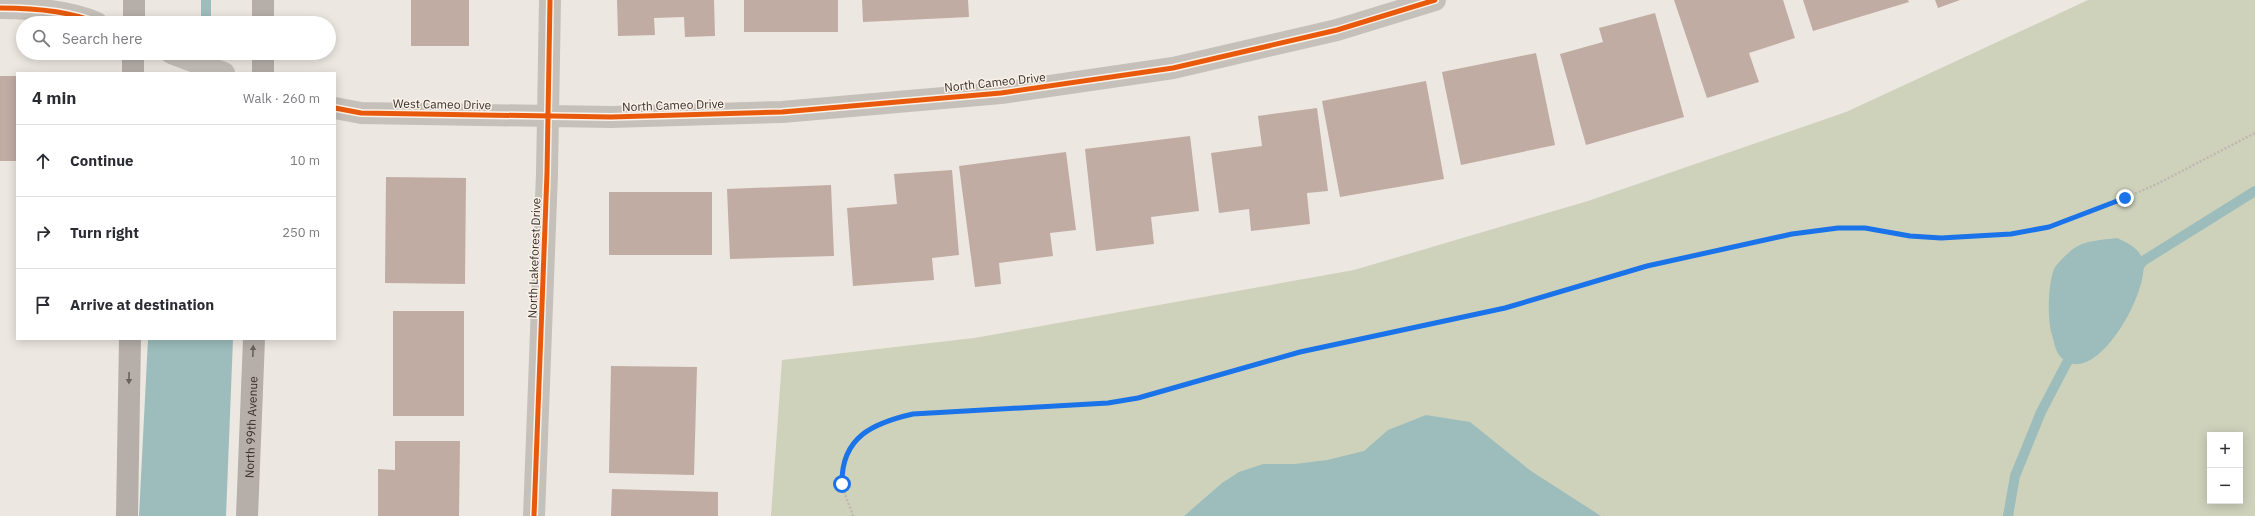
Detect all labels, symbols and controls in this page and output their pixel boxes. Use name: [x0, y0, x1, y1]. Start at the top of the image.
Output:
search box: [16, 16, 336, 60]
icon: search: [30, 27, 52, 49]
text: Search here: [62, 29, 142, 48]
street label: North Cameo Drive: [944, 69, 1047, 95]
text: 4 min: [32, 87, 76, 109]
text: Walk · 260 m: [243, 90, 320, 107]
street label: West Cameo Drive: [393, 96, 492, 112]
street label: North Cameo Drive: [622, 96, 725, 114]
icon: ahead: [32, 150, 54, 172]
text: Continue: [70, 151, 134, 170]
text: 10 m: [290, 152, 320, 169]
route end: [2116, 189, 2134, 207]
street label: North Lakeforest Drive: [524, 197, 544, 319]
icon: right: [32, 222, 54, 244]
text: Turn right: [70, 223, 139, 242]
text: 250 m: [282, 224, 320, 241]
icon: arrive: [32, 294, 54, 316]
text: Arrive at destination: [70, 295, 214, 314]
one-way arrow: [250, 345, 257, 357]
one-way arrow: [126, 372, 132, 385]
street label: North 99th Avenue: [241, 375, 260, 478]
map controls: [2207, 432, 2243, 504]
button: +: [2207, 432, 2243, 468]
button: −: [2207, 468, 2243, 504]
route start: [833, 475, 851, 493]

